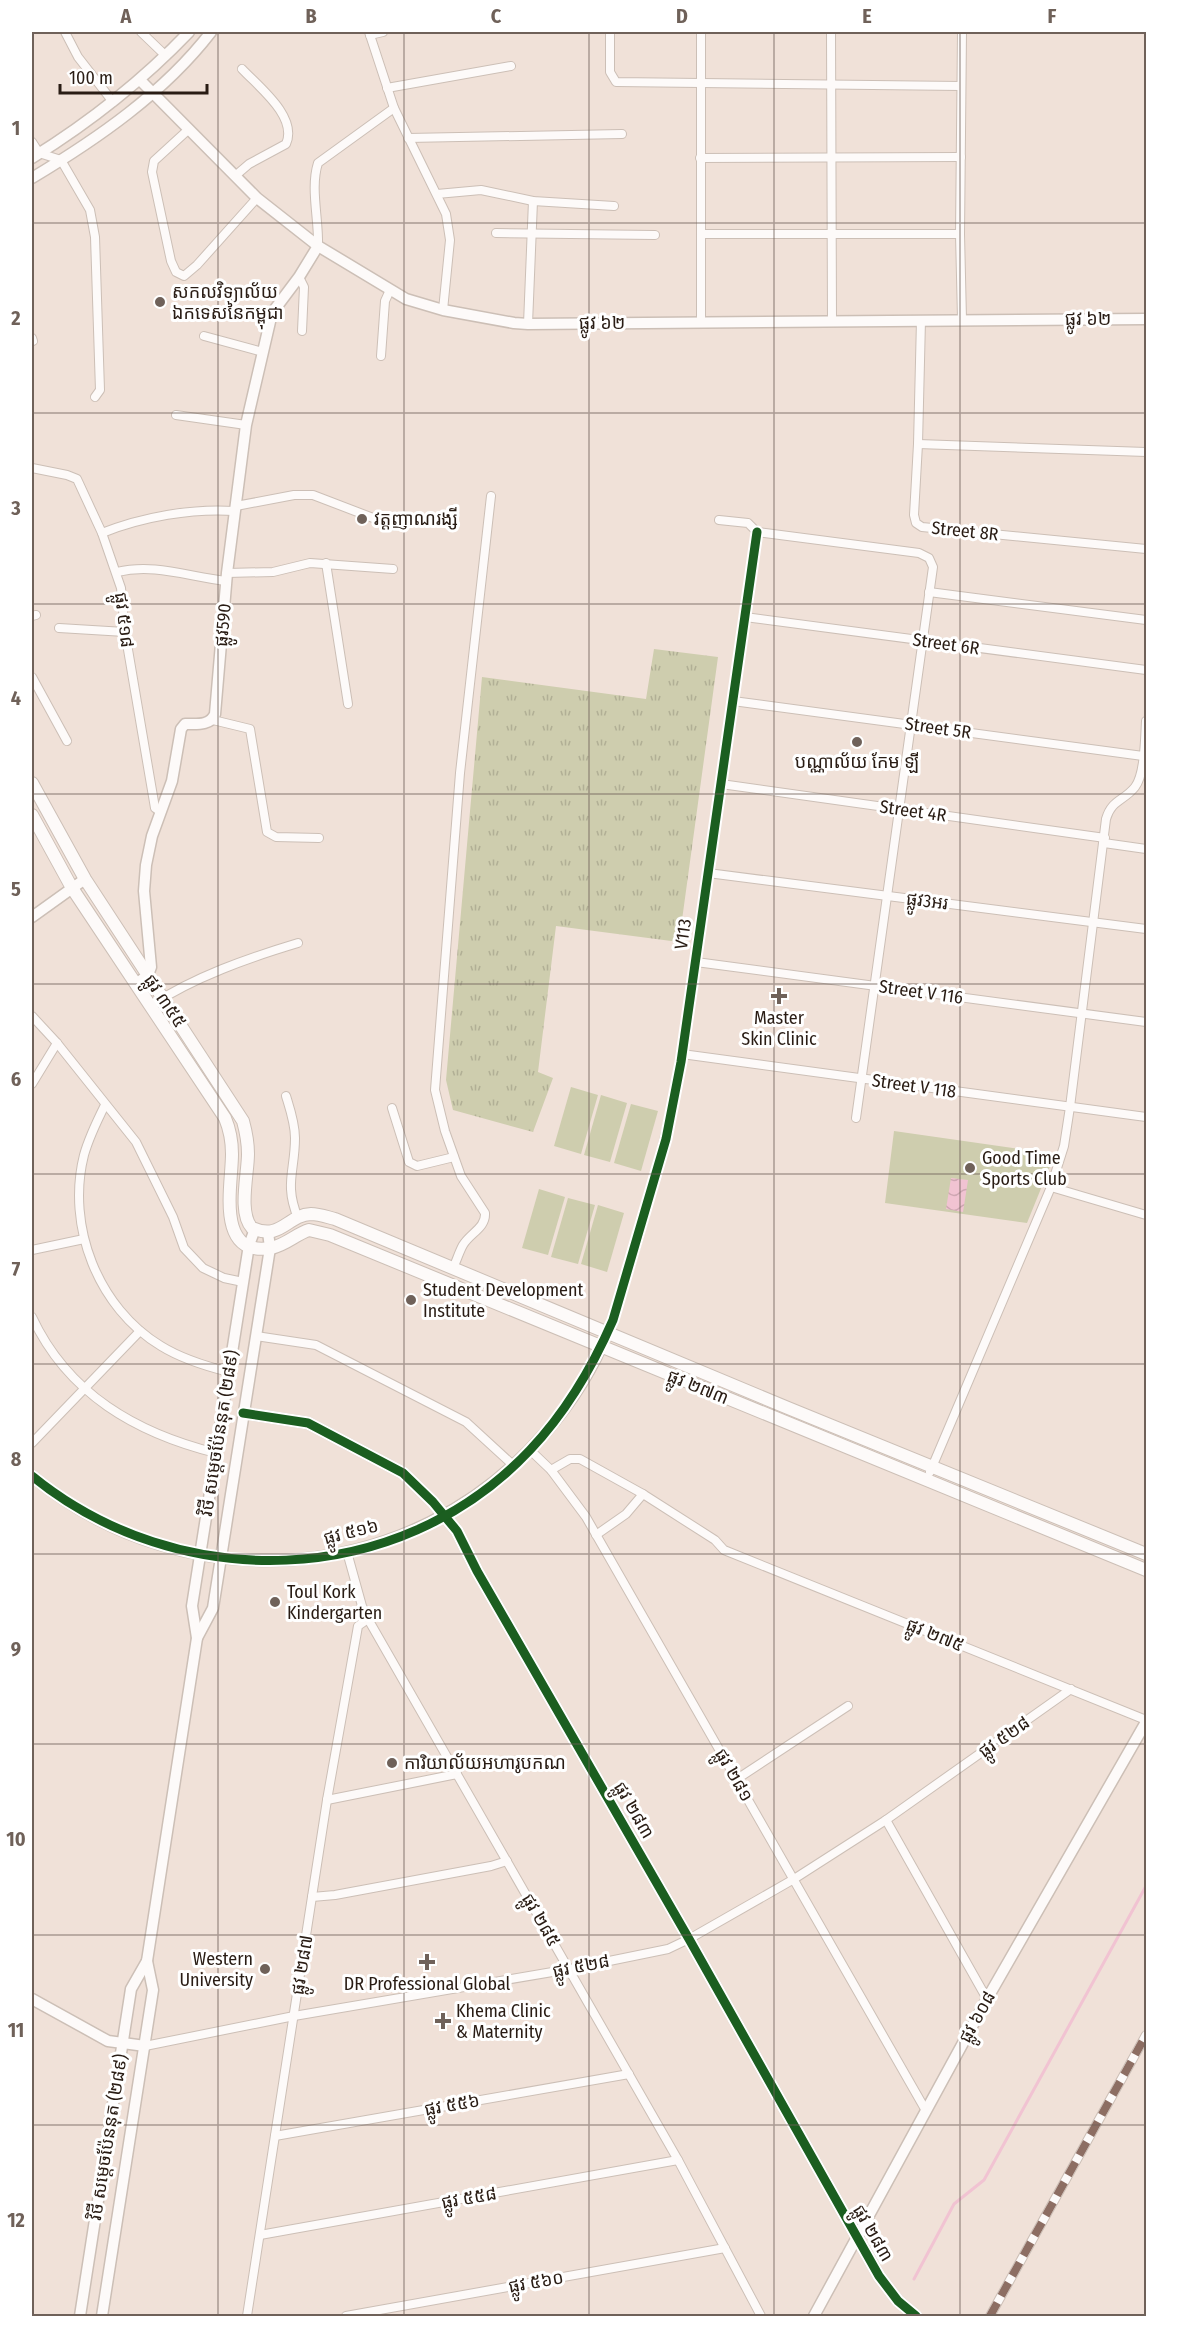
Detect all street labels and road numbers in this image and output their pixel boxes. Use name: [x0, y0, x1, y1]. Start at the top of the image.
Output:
street label: ផ្លូវ ៦២: [1065, 308, 1111, 335]
street label: ផ្លូវ ៦២: [579, 312, 625, 339]
street label: Street 8R: [930, 517, 1000, 545]
street label: ផ្លូវ ៥១៨: [104, 591, 138, 650]
street label: ផ្លូវ590: [210, 602, 241, 648]
street label: Street 6R: [911, 628, 981, 660]
street label: Street 5R: [904, 712, 973, 744]
street label: Street 4R: [878, 795, 948, 827]
street label: ផ្លូវ3អរ: [904, 888, 949, 920]
street label: V113: [670, 917, 696, 951]
street label: ផ្លូវ ៣៥៥: [135, 970, 191, 1035]
street label: Street V 116: [878, 975, 964, 1009]
street label: Street V 118: [871, 1069, 957, 1103]
street label: វិថី សម្តេចប៉ែននុត (២៨៩): [194, 1348, 244, 1519]
street label: ផ្លូវ ២៧៣: [662, 1365, 732, 1414]
street label: ផ្លូវ ៥១៦: [321, 1515, 382, 1555]
street label: ផ្លូវ ២៧៥: [901, 1613, 967, 1661]
street label: ផ្លូវ ៥២៨: [974, 1711, 1037, 1767]
street label: ផ្លូវ ២៨១: [705, 1744, 758, 1808]
street label: ផ្លូវ ២៨៣: [604, 1778, 659, 1845]
street label: ផ្លូវ ២៨៥: [512, 1889, 565, 1953]
street label: ផ្លូវ ២៨៧: [286, 1933, 323, 1997]
street label: ផ្លូវ ៥២៨: [550, 1950, 613, 1988]
street label: ផ្លូវ ៦០៨: [954, 1987, 1005, 2049]
street label: វិថី សម្តេចប៉ែននុត (២៨៩): [83, 2052, 133, 2223]
street label: ផ្លូវ ៥៥៦: [423, 2089, 482, 2126]
street label: ផ្លូវ ៥៥៨: [440, 2182, 499, 2219]
street label: ផ្លូវ ២៨៣: [843, 2201, 898, 2268]
street label: ផ្លូវ ៥៦០: [507, 2266, 566, 2303]

